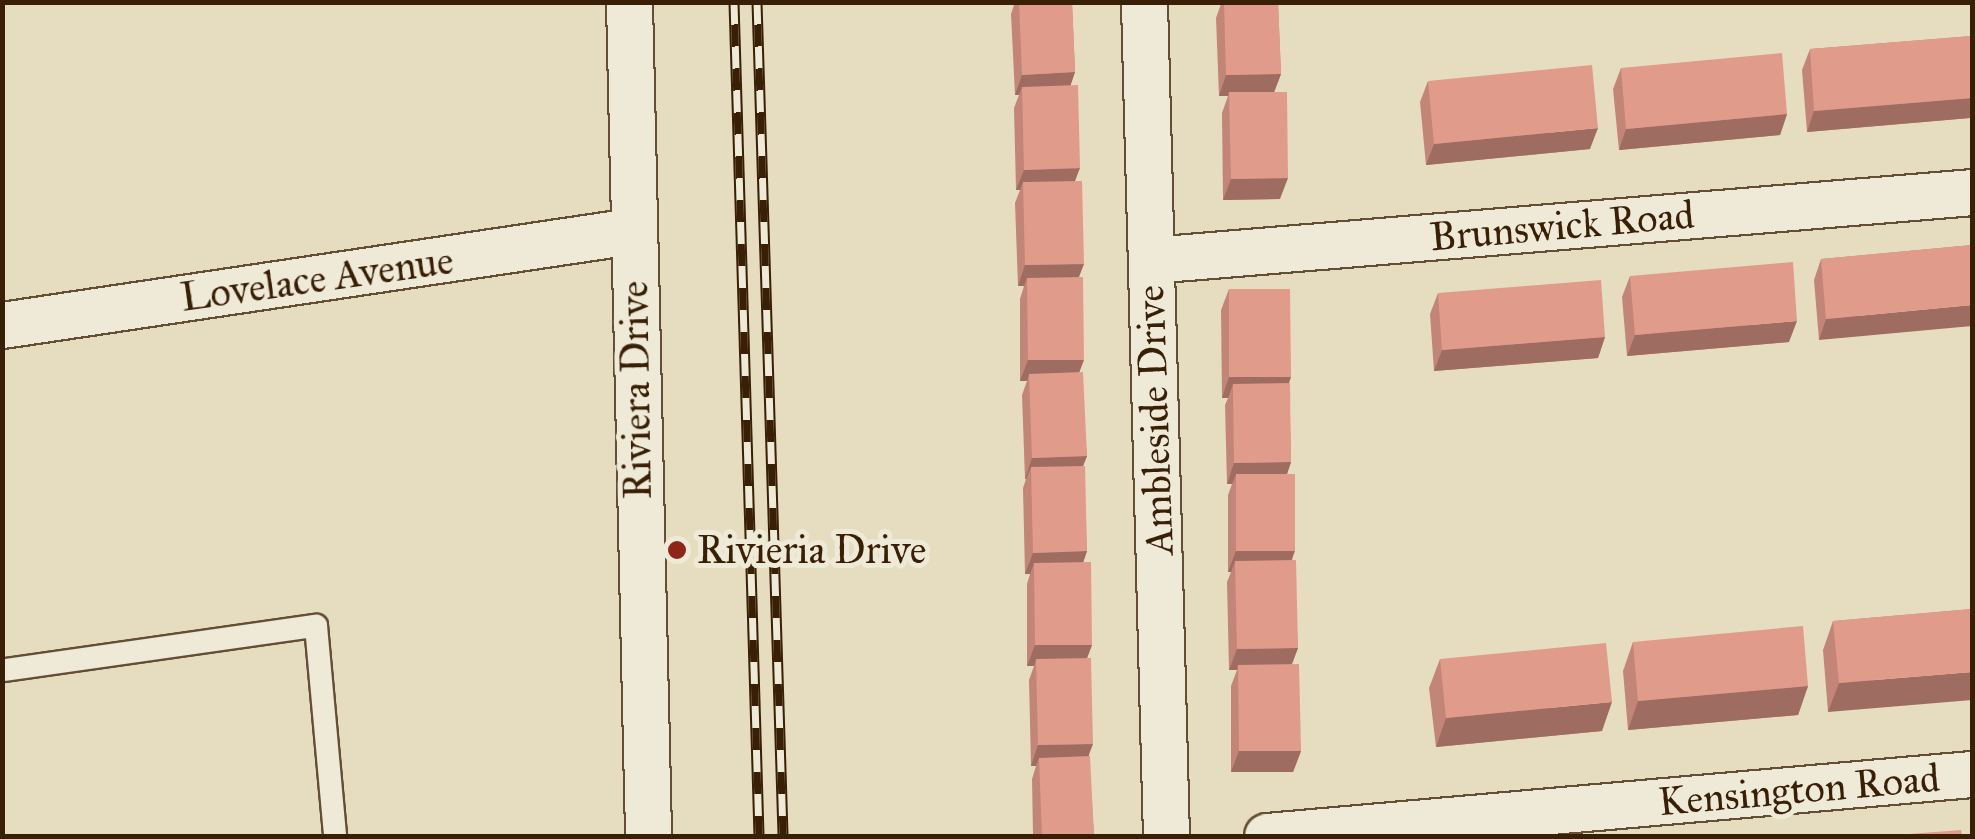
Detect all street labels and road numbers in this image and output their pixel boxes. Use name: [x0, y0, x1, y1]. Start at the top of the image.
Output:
street label: Brunswick Road: [1428, 191, 1696, 261]
street label: Lovelace Avenue: [177, 236, 457, 322]
street label: Riviera Drive: [610, 280, 662, 500]
street label: Ambleside Drive: [1126, 284, 1184, 556]
street label: Kensington Road: [1656, 754, 1942, 826]

